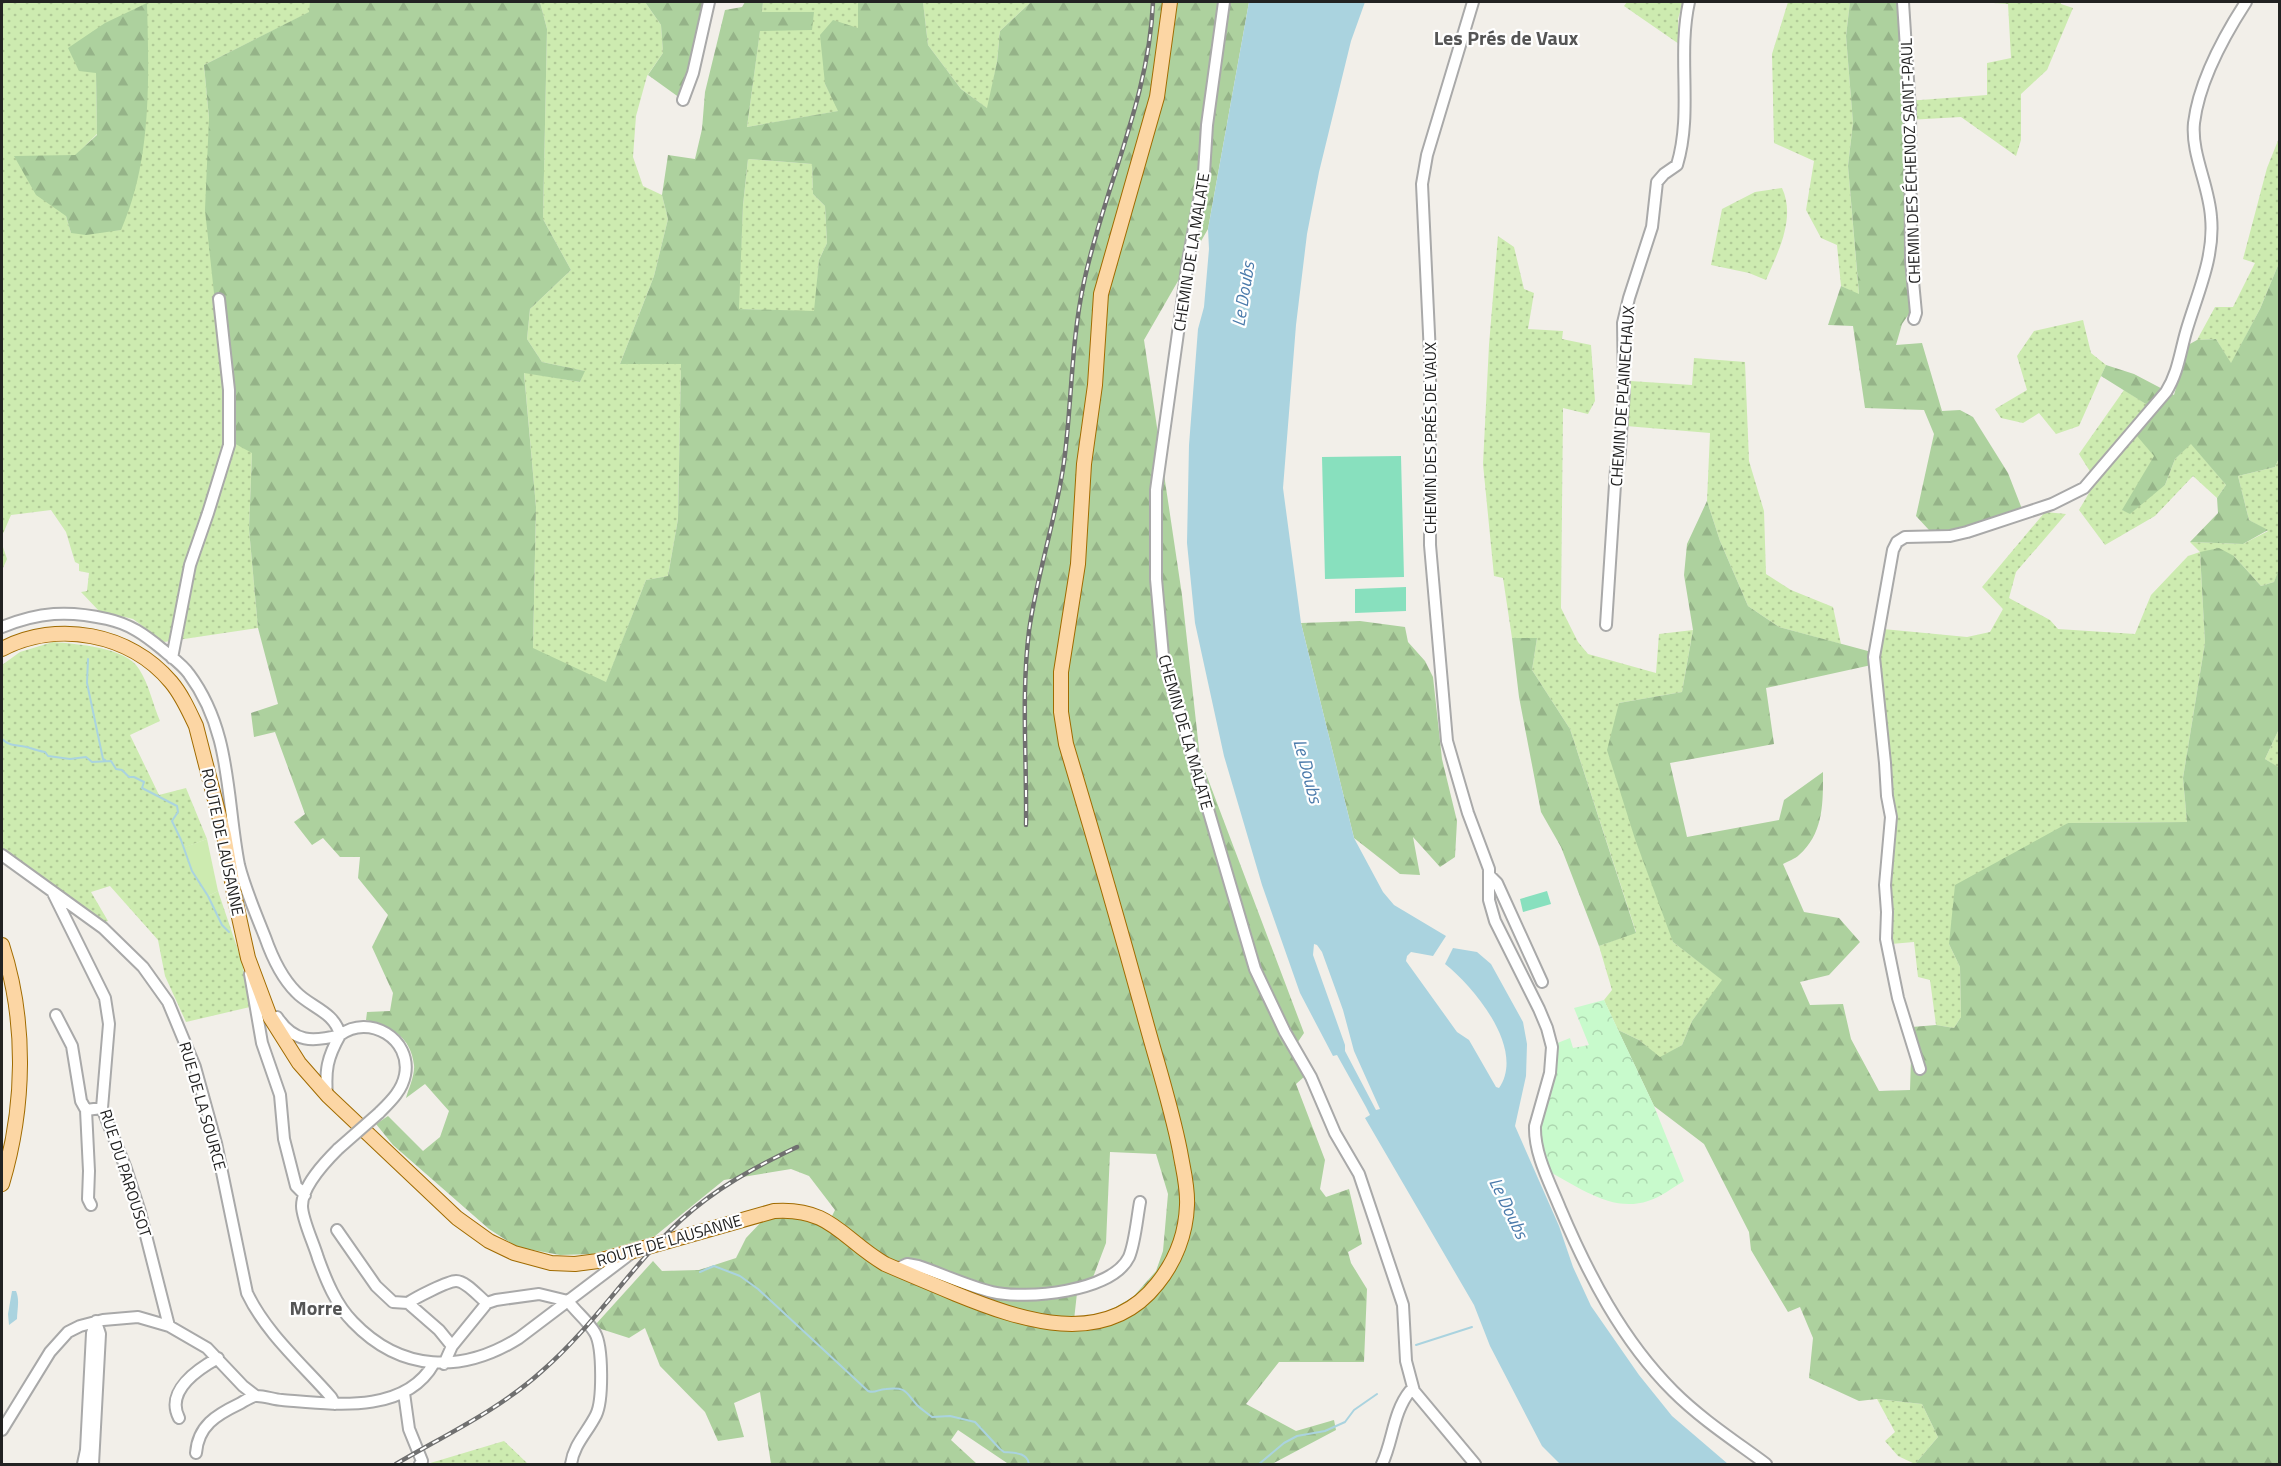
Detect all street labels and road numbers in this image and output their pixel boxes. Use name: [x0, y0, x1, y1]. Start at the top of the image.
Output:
street label: CHEMIN DES ÉCHENOZ SAINT-PAUL: [1894, 38, 1926, 284]
street label: CHEMIN DE LA MALATE: [1167, 171, 1215, 333]
street label: CHEMIN DE PLAINECHAUX: [1604, 305, 1640, 487]
street label: CHEMIN DES PRÉS DE VAUX: [1418, 342, 1442, 534]
street label: CHEMIN DE LA MALATE: [1152, 652, 1220, 812]
street label: ROUTE DE LAUSANNE: [196, 766, 250, 918]
street label: RUE DE LA SOURCE: [173, 1039, 233, 1173]
street label: RUE DU PAROUSOT: [94, 1106, 158, 1241]
street label: ROUTE DE LAUSANNE: [594, 1208, 745, 1272]

